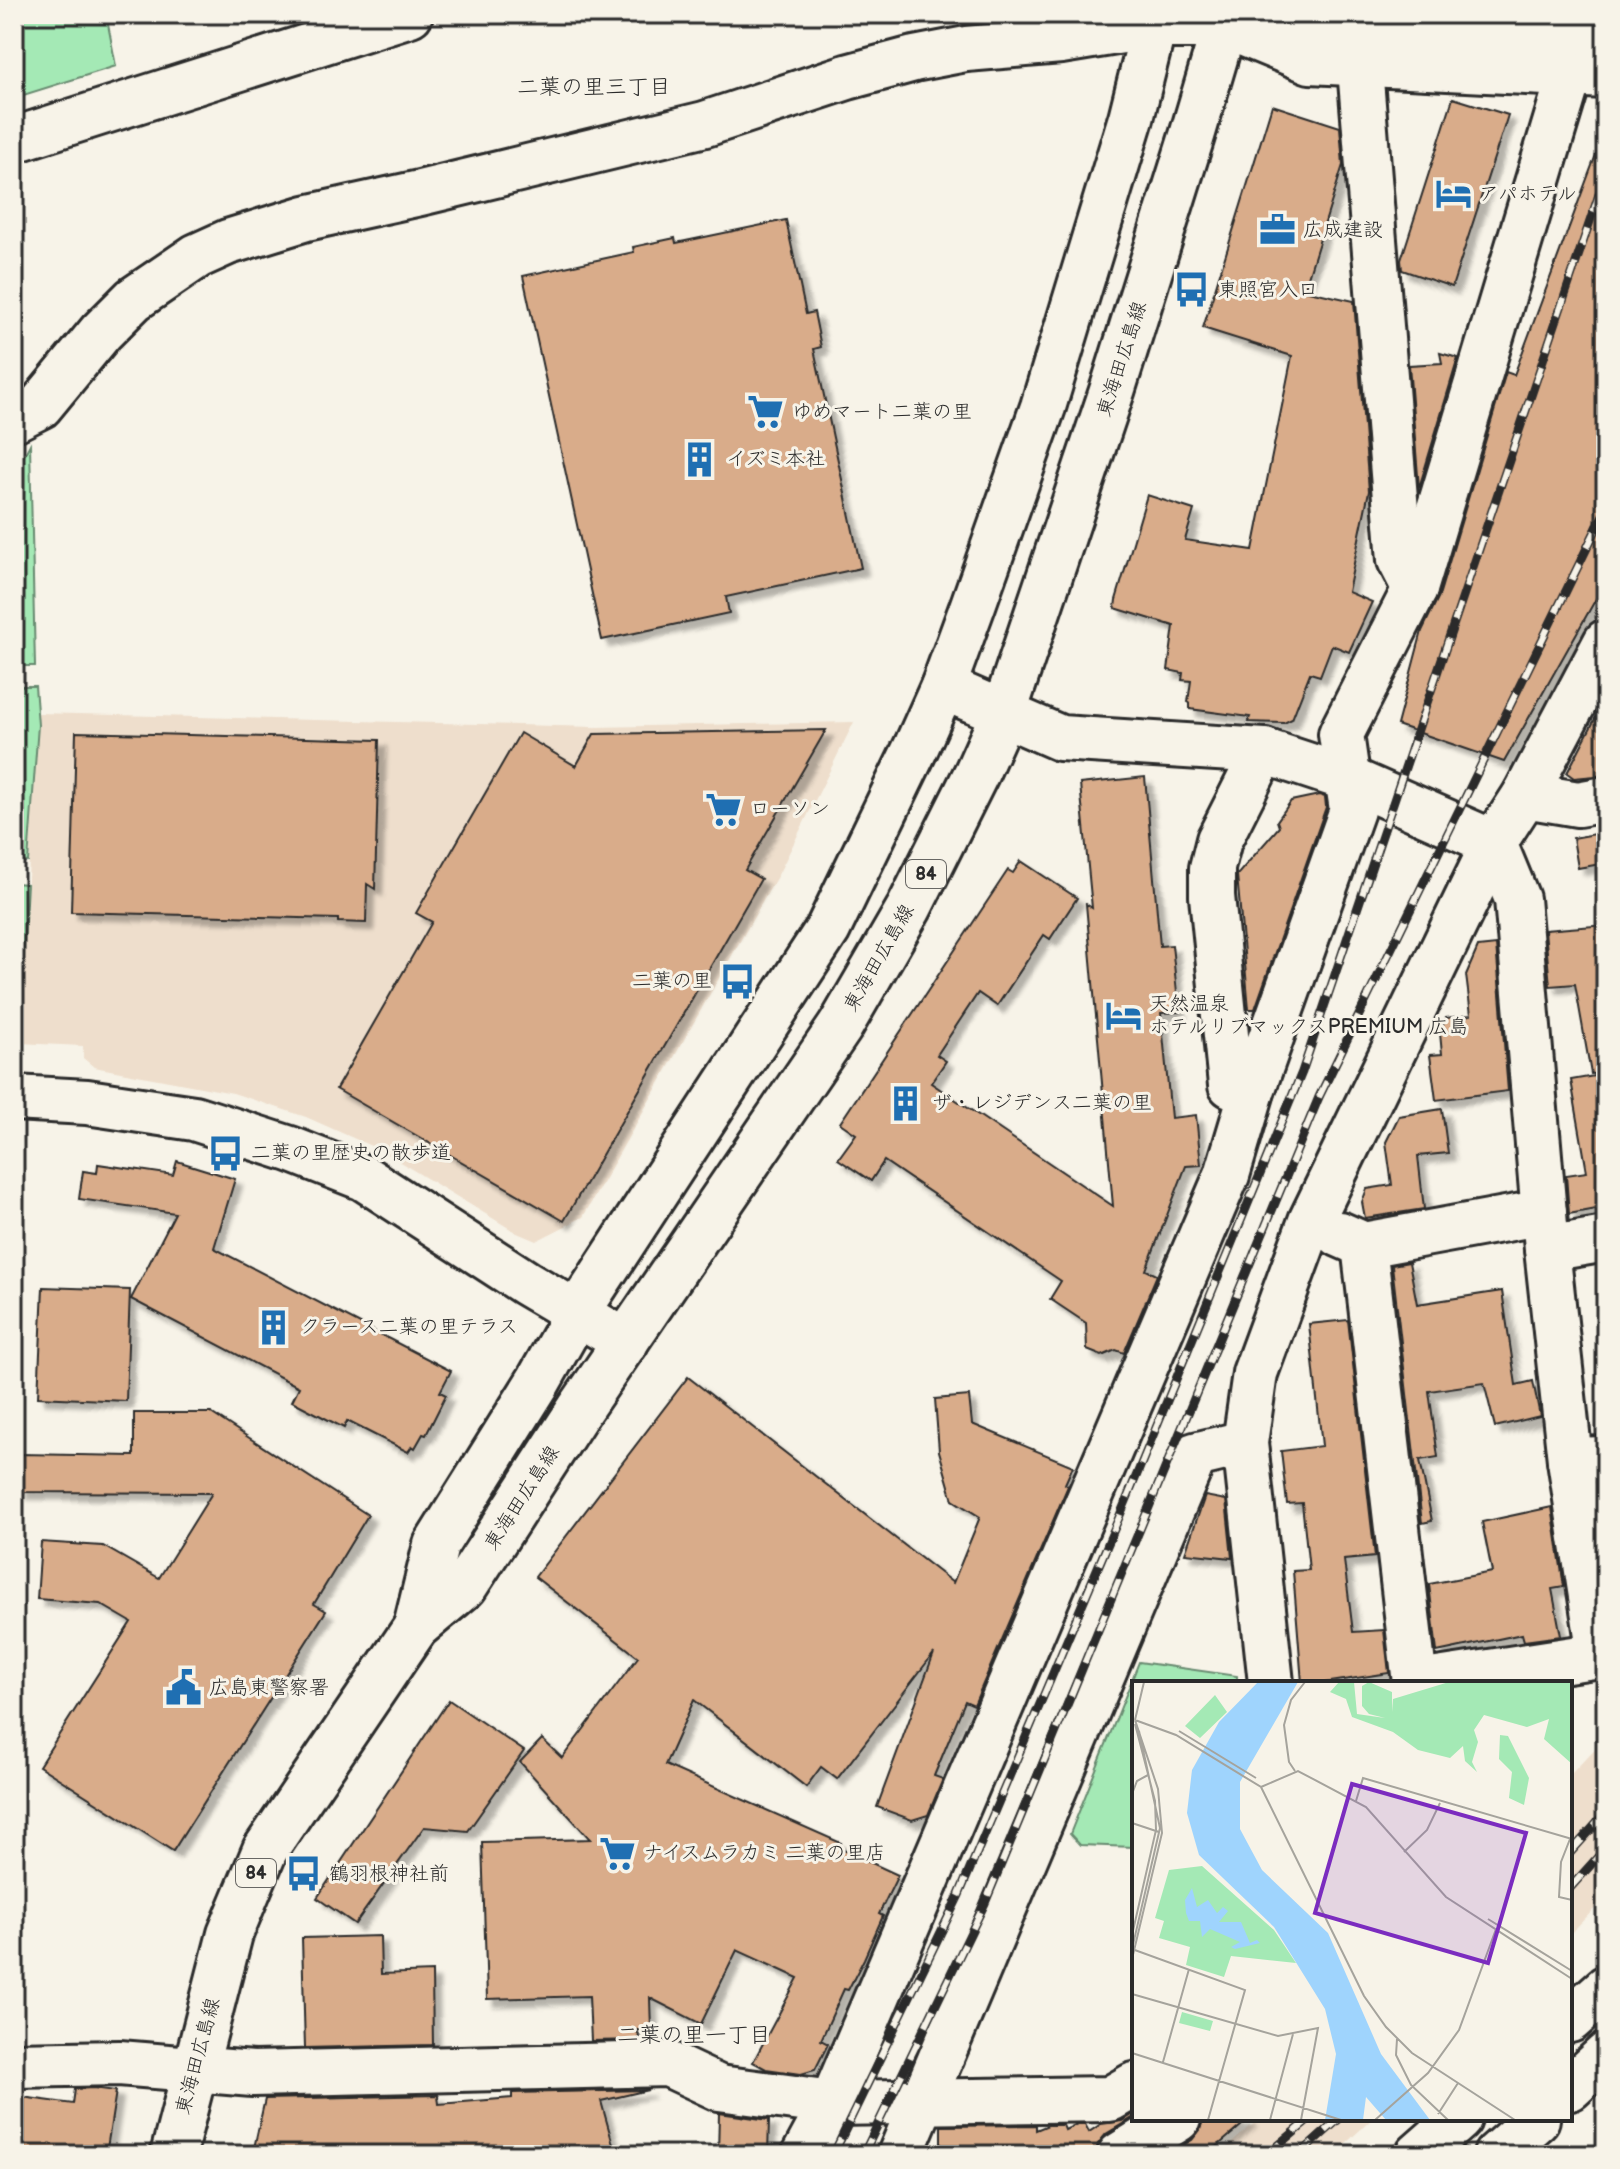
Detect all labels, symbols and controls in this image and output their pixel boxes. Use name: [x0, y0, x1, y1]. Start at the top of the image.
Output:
district label: 二葉の里三丁目: [517, 74, 671, 101]
hotel icon: アパホテル: [1434, 175, 1472, 213]
place label: アパホテル: [1479, 182, 1577, 206]
office icon: 広成建設: [1258, 211, 1296, 249]
place label: 広成建設: [1303, 218, 1383, 242]
bus stop icon: 東照宮入口: [1173, 271, 1211, 309]
place label: 東照宮入口: [1218, 278, 1318, 302]
street label: 東海田広島線: [1092, 298, 1152, 420]
supermarket icon: ゆめマート二葉の里: [747, 393, 785, 431]
place label: ゆめマート二葉の里: [792, 400, 972, 424]
building icon: イズミ本社: [681, 440, 719, 478]
place label: イズミ本社: [726, 447, 825, 471]
supermarket icon: ローソン: [705, 790, 743, 828]
place label: ローソン: [750, 797, 830, 821]
road number: 84: [906, 860, 946, 888]
street label: 東海田広島線: [839, 900, 919, 1016]
bus stop icon: 二葉の里: [719, 962, 757, 1000]
place label: 二葉の里: [632, 969, 712, 993]
place label: 天然温泉 ホテルリブマックスPREMIUM 広島: [1149, 992, 1469, 1039]
hotel icon: 天然温泉 ホテルリブマックスPREMIUM 広島: [1104, 997, 1142, 1035]
building icon: ザ・レジデンス二葉の里: [887, 1084, 925, 1122]
place label: ザ・レジデンス二葉の里: [932, 1091, 1152, 1115]
bus stop icon: 二葉の里歴史の散歩道: [206, 1134, 244, 1172]
place label: 二葉の里歴史の散歩道: [251, 1141, 451, 1165]
building icon: クラース二葉の里テラス: [255, 1308, 293, 1346]
place label: クラース二葉の里テラス: [300, 1315, 518, 1339]
street label: 東海田広島線: [479, 1441, 565, 1555]
public building icon: 広島東警察署: [164, 1669, 202, 1707]
place label: 広島東警察署: [209, 1676, 329, 1700]
inset map: [1132, 1681, 1572, 2121]
supermarket icon: ナイスムラカミ 二葉の里店: [598, 1834, 636, 1872]
place label: ナイスムラカミ 二葉の里店: [643, 1841, 886, 1865]
bus stop icon: 鶴羽根神社前: [284, 1855, 322, 1893]
road number: 84: [236, 1859, 276, 1887]
place label: 鶴羽根神社前: [329, 1862, 449, 1886]
street label: 東海田広島線: [171, 1995, 225, 2117]
district label: 二葉の里一丁目: [617, 2022, 771, 2049]

